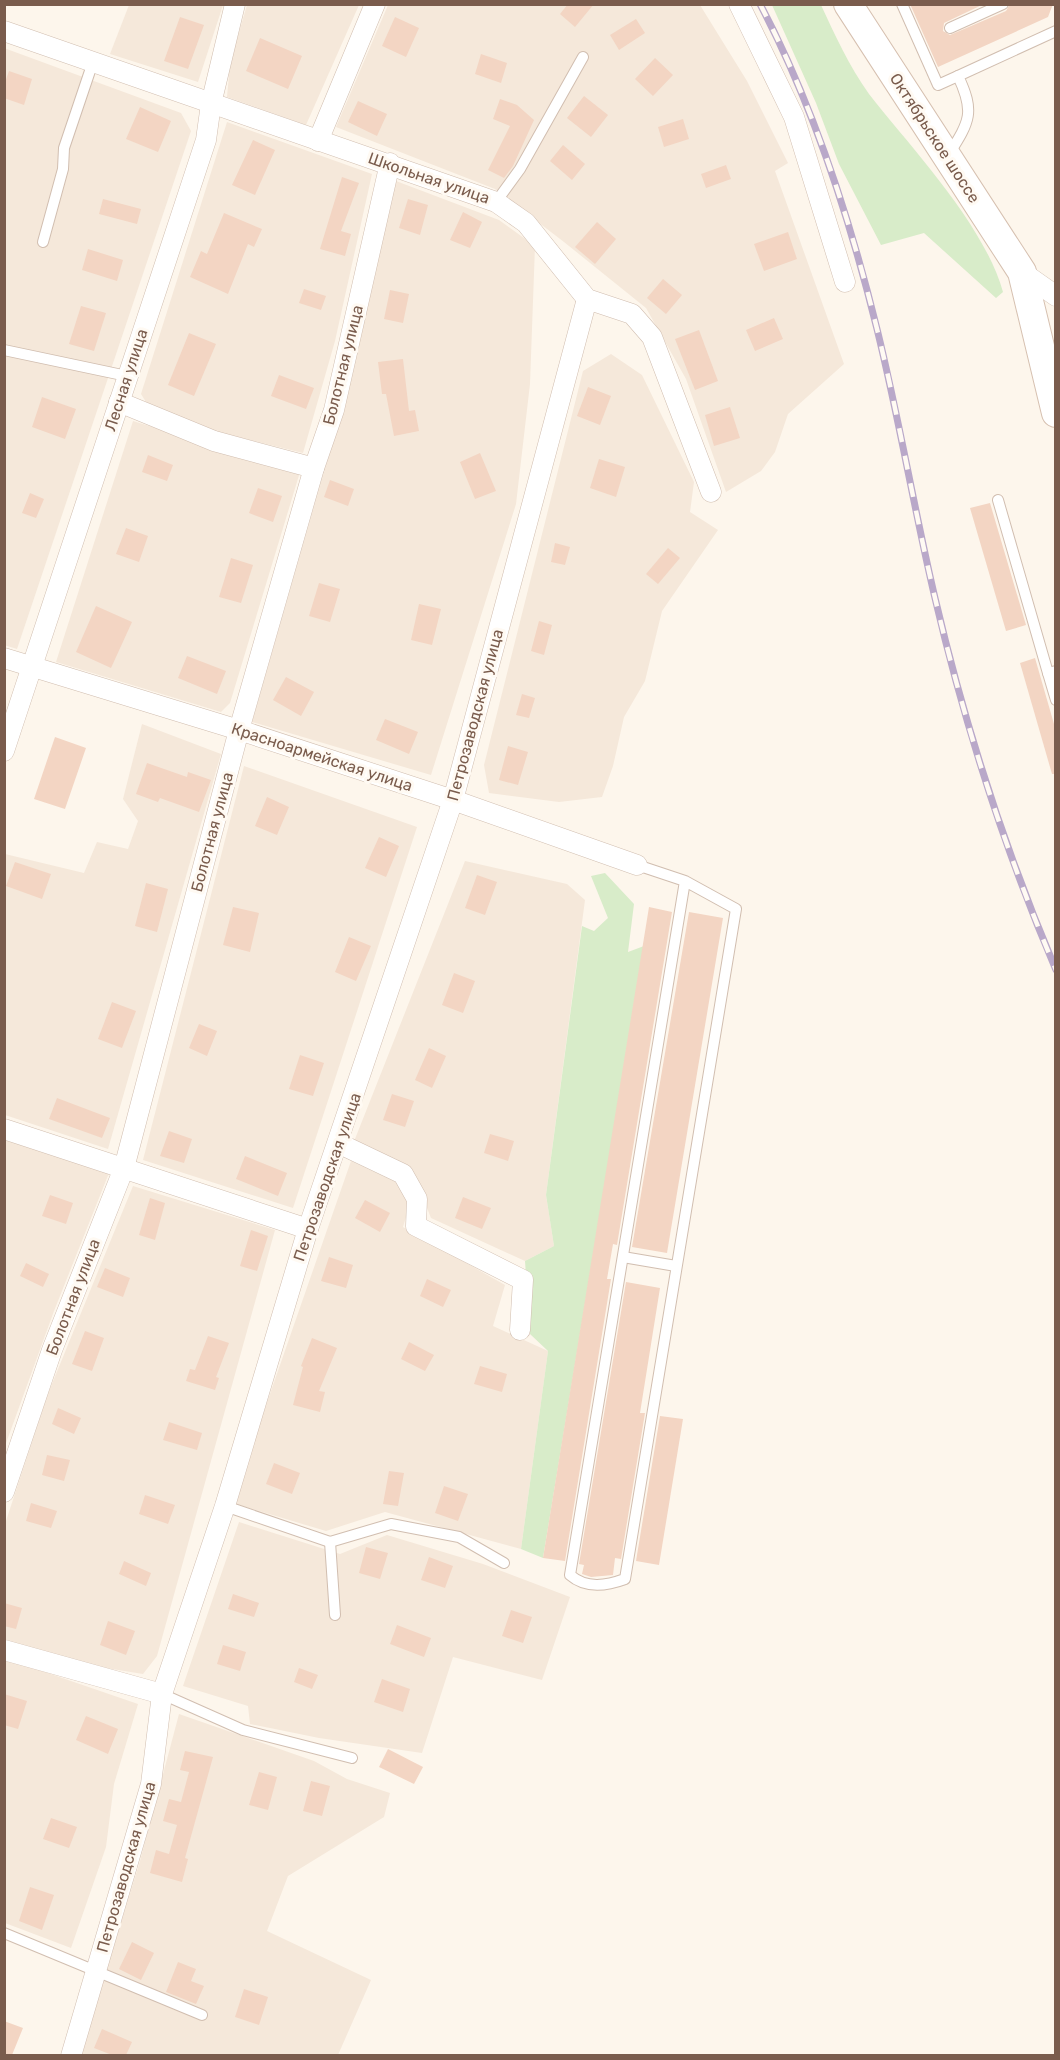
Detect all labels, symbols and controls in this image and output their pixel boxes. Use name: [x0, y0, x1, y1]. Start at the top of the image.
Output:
street label: Октябрьское шоссе: [886, 70, 984, 206]
street label: Школьная улица: [366, 148, 492, 208]
street label: Болотная улица: [319, 303, 367, 427]
street label: Лесная улица: [101, 327, 151, 433]
street label: Петрозаводская улица: [443, 627, 507, 803]
street label: Красноармейская улица: [229, 719, 415, 795]
street label: Болотная улица: [187, 770, 237, 894]
street label: Петрозаводская улица: [289, 1090, 365, 1264]
street label: Болотная улица: [42, 1236, 104, 1358]
street label: Петрозаводская улица: [92, 1779, 160, 1955]

